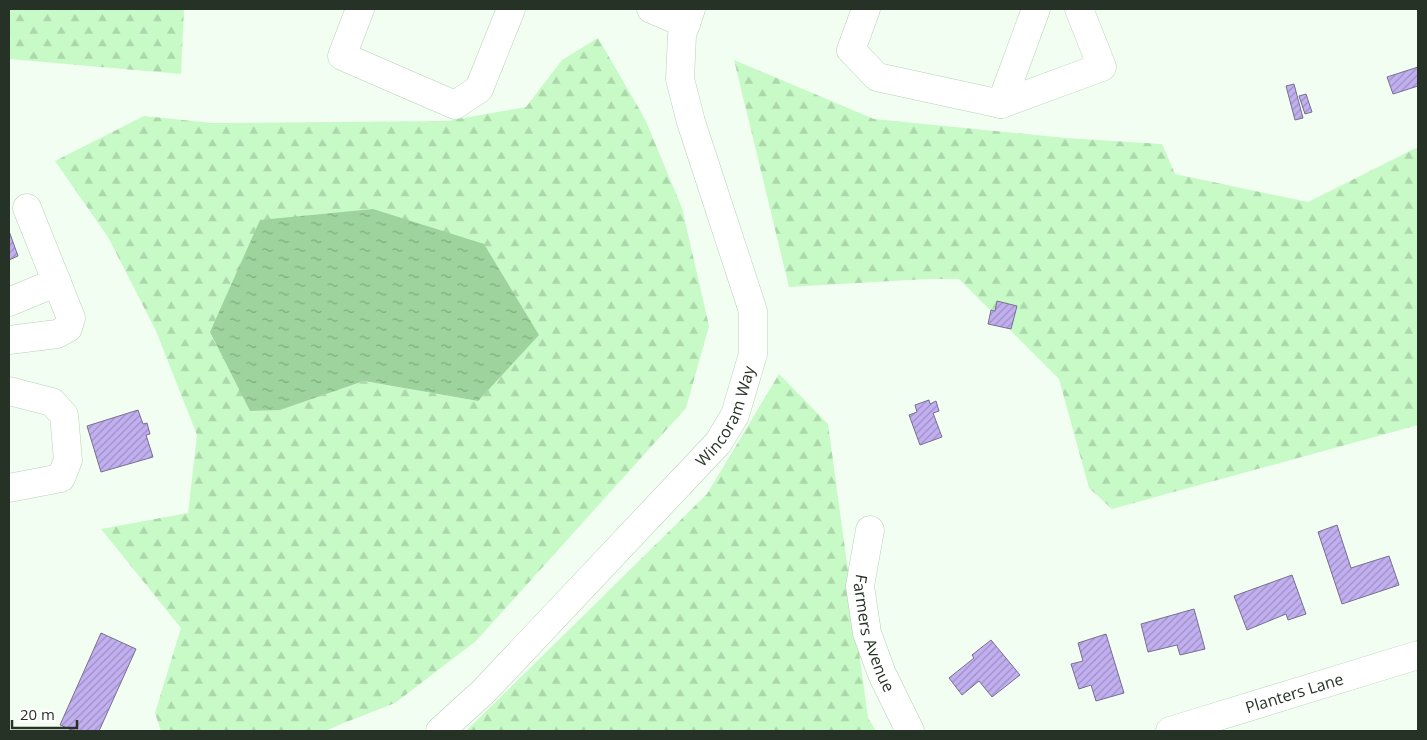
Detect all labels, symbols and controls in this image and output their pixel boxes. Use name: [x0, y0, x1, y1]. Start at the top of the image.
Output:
street label: Wincoram Way: [690, 362, 760, 471]
street label: Farmers Avenue: [849, 573, 900, 696]
street label: Planters Lane: [1243, 668, 1346, 718]
scale bar: [12, 698, 78, 730]
text: 20 m: [20, 704, 55, 724]

